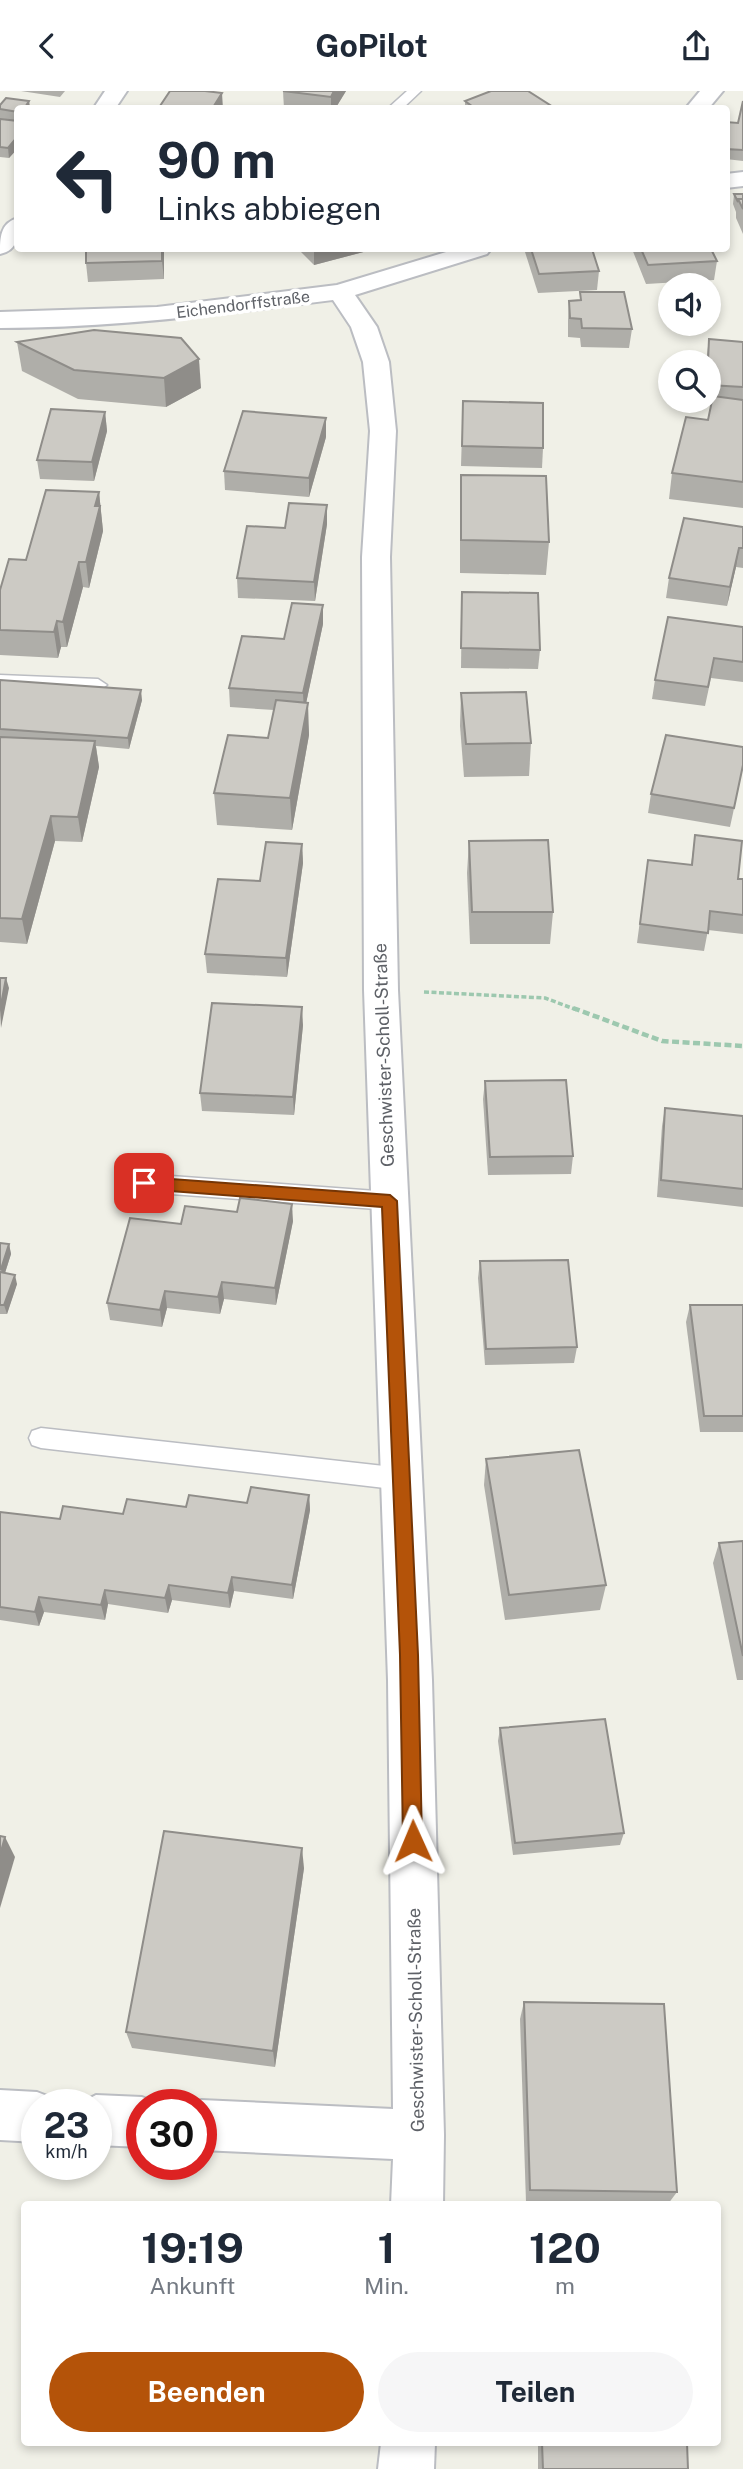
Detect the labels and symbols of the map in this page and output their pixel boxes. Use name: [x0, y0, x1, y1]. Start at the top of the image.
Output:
street label: Eichendorffstraße: [175, 287, 311, 322]
street label: Geschwister-Scholl-Straße: [369, 943, 398, 1167]
pin: [114, 1153, 174, 1213]
position arrow: [376, 1804, 450, 1878]
street label: Geschwister-Scholl-Straße: [403, 1908, 428, 2132]
speed limit sign: 30: [126, 2089, 217, 2180]

